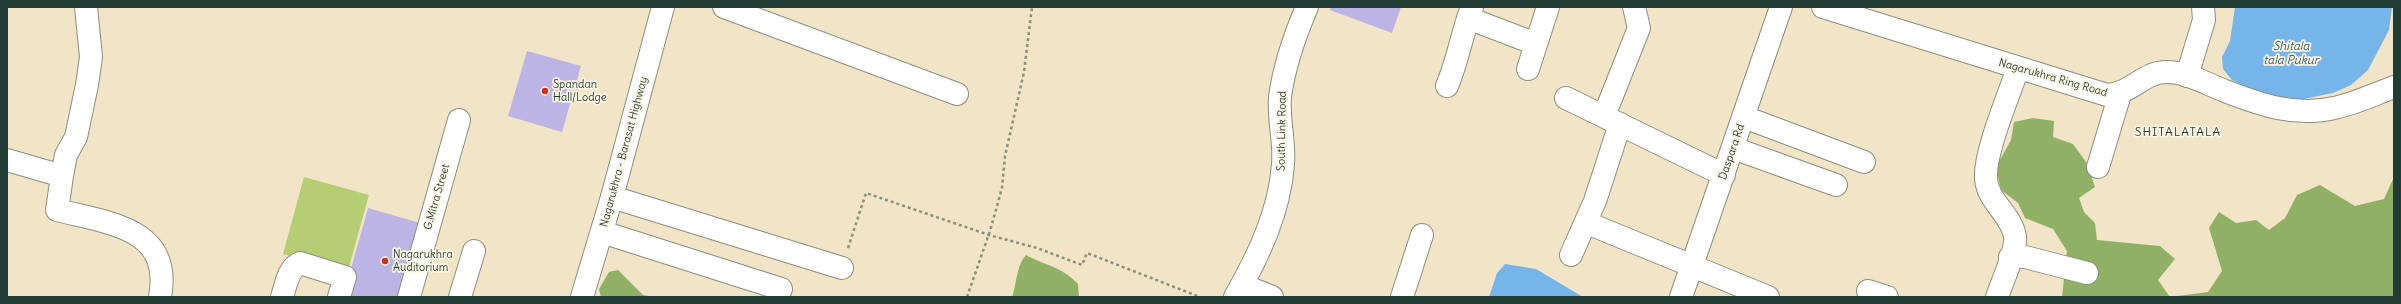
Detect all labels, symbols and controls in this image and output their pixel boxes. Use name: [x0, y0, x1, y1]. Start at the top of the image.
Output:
water label: Shitala tala Pukur: [2263, 40, 2319, 68]
street label: Nagarukhra Ring Road: [1997, 56, 2109, 100]
street label: Nagarukhra - Barasat Highway: [598, 75, 650, 229]
place label: Spandan Hall/Lodge: [553, 78, 607, 104]
marker: Spandan Hall/Lodge: [540, 86, 550, 96]
street label: South Link Road: [1275, 91, 1289, 171]
street label: Daspara Rd: [1716, 122, 1748, 182]
district label: SHITALATALA: [2135, 126, 2221, 140]
street label: G.Mitra Street: [421, 163, 453, 231]
place label: Nagarukhra Auditorium: [393, 248, 453, 274]
marker: Nagarukhra Auditorium: [380, 256, 390, 266]

